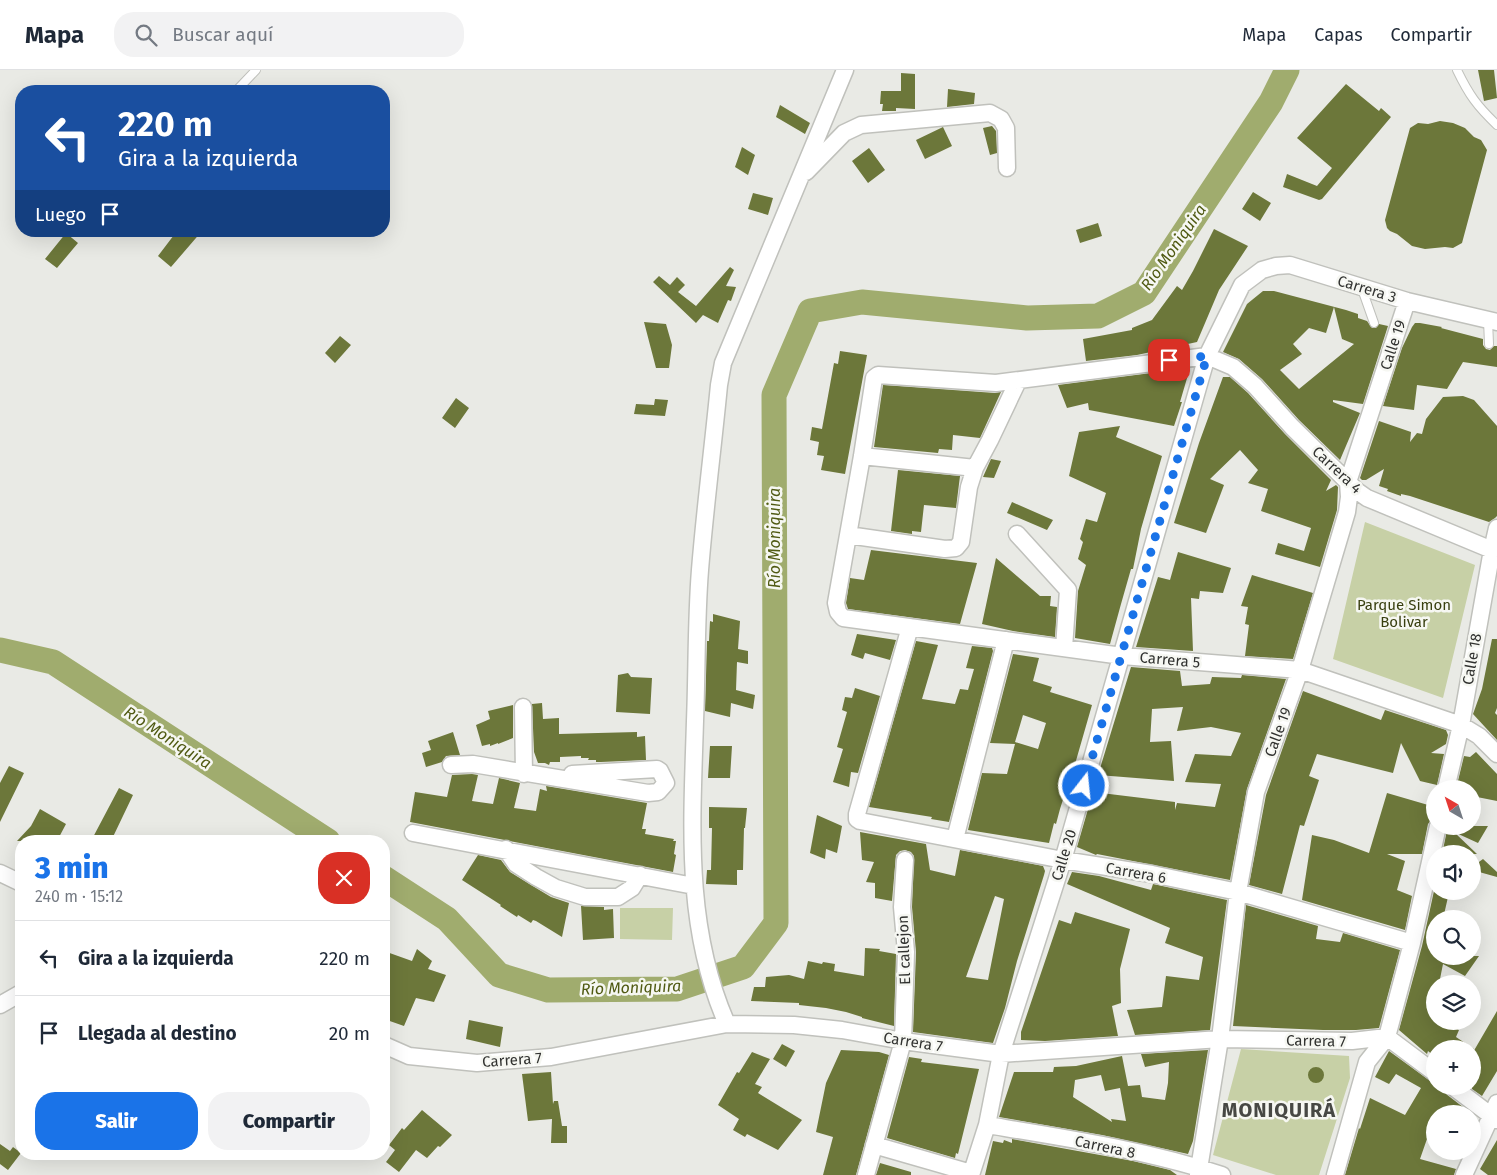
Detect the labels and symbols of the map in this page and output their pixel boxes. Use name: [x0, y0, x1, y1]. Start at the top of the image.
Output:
water label: Río Moniquira: [1137, 201, 1210, 294]
street label: Carrera 3: [1335, 272, 1399, 306]
street label: Calle 19: [1376, 318, 1410, 372]
pin: [1148, 339, 1190, 381]
street label: Carrera 4: [1309, 443, 1365, 497]
water label: Río Moniquira: [765, 488, 784, 588]
park label: Parque Simon Bolivar: [1357, 596, 1451, 631]
street label: Calle 18: [1459, 632, 1485, 686]
street label: Carrera 5: [1139, 648, 1201, 672]
water label: Río Moniquira: [120, 702, 215, 773]
street label: Calle 19: [1261, 705, 1295, 759]
position arrow: [1057, 759, 1109, 811]
north arrow: [1426, 780, 1481, 835]
street label: Calle 20: [1048, 827, 1080, 883]
street label: Carrera 6: [1104, 859, 1168, 887]
street label: El callejon: [894, 915, 914, 985]
water label: Río Moniquira: [581, 976, 682, 999]
street label: Carrera 7: [882, 1028, 944, 1056]
street label: Carrera 7: [1286, 1031, 1346, 1051]
street label: Carrera 7: [482, 1049, 543, 1071]
district label: MONIQUIRÁ: [1222, 1097, 1336, 1122]
street label: Carrera 8: [1073, 1132, 1137, 1162]

